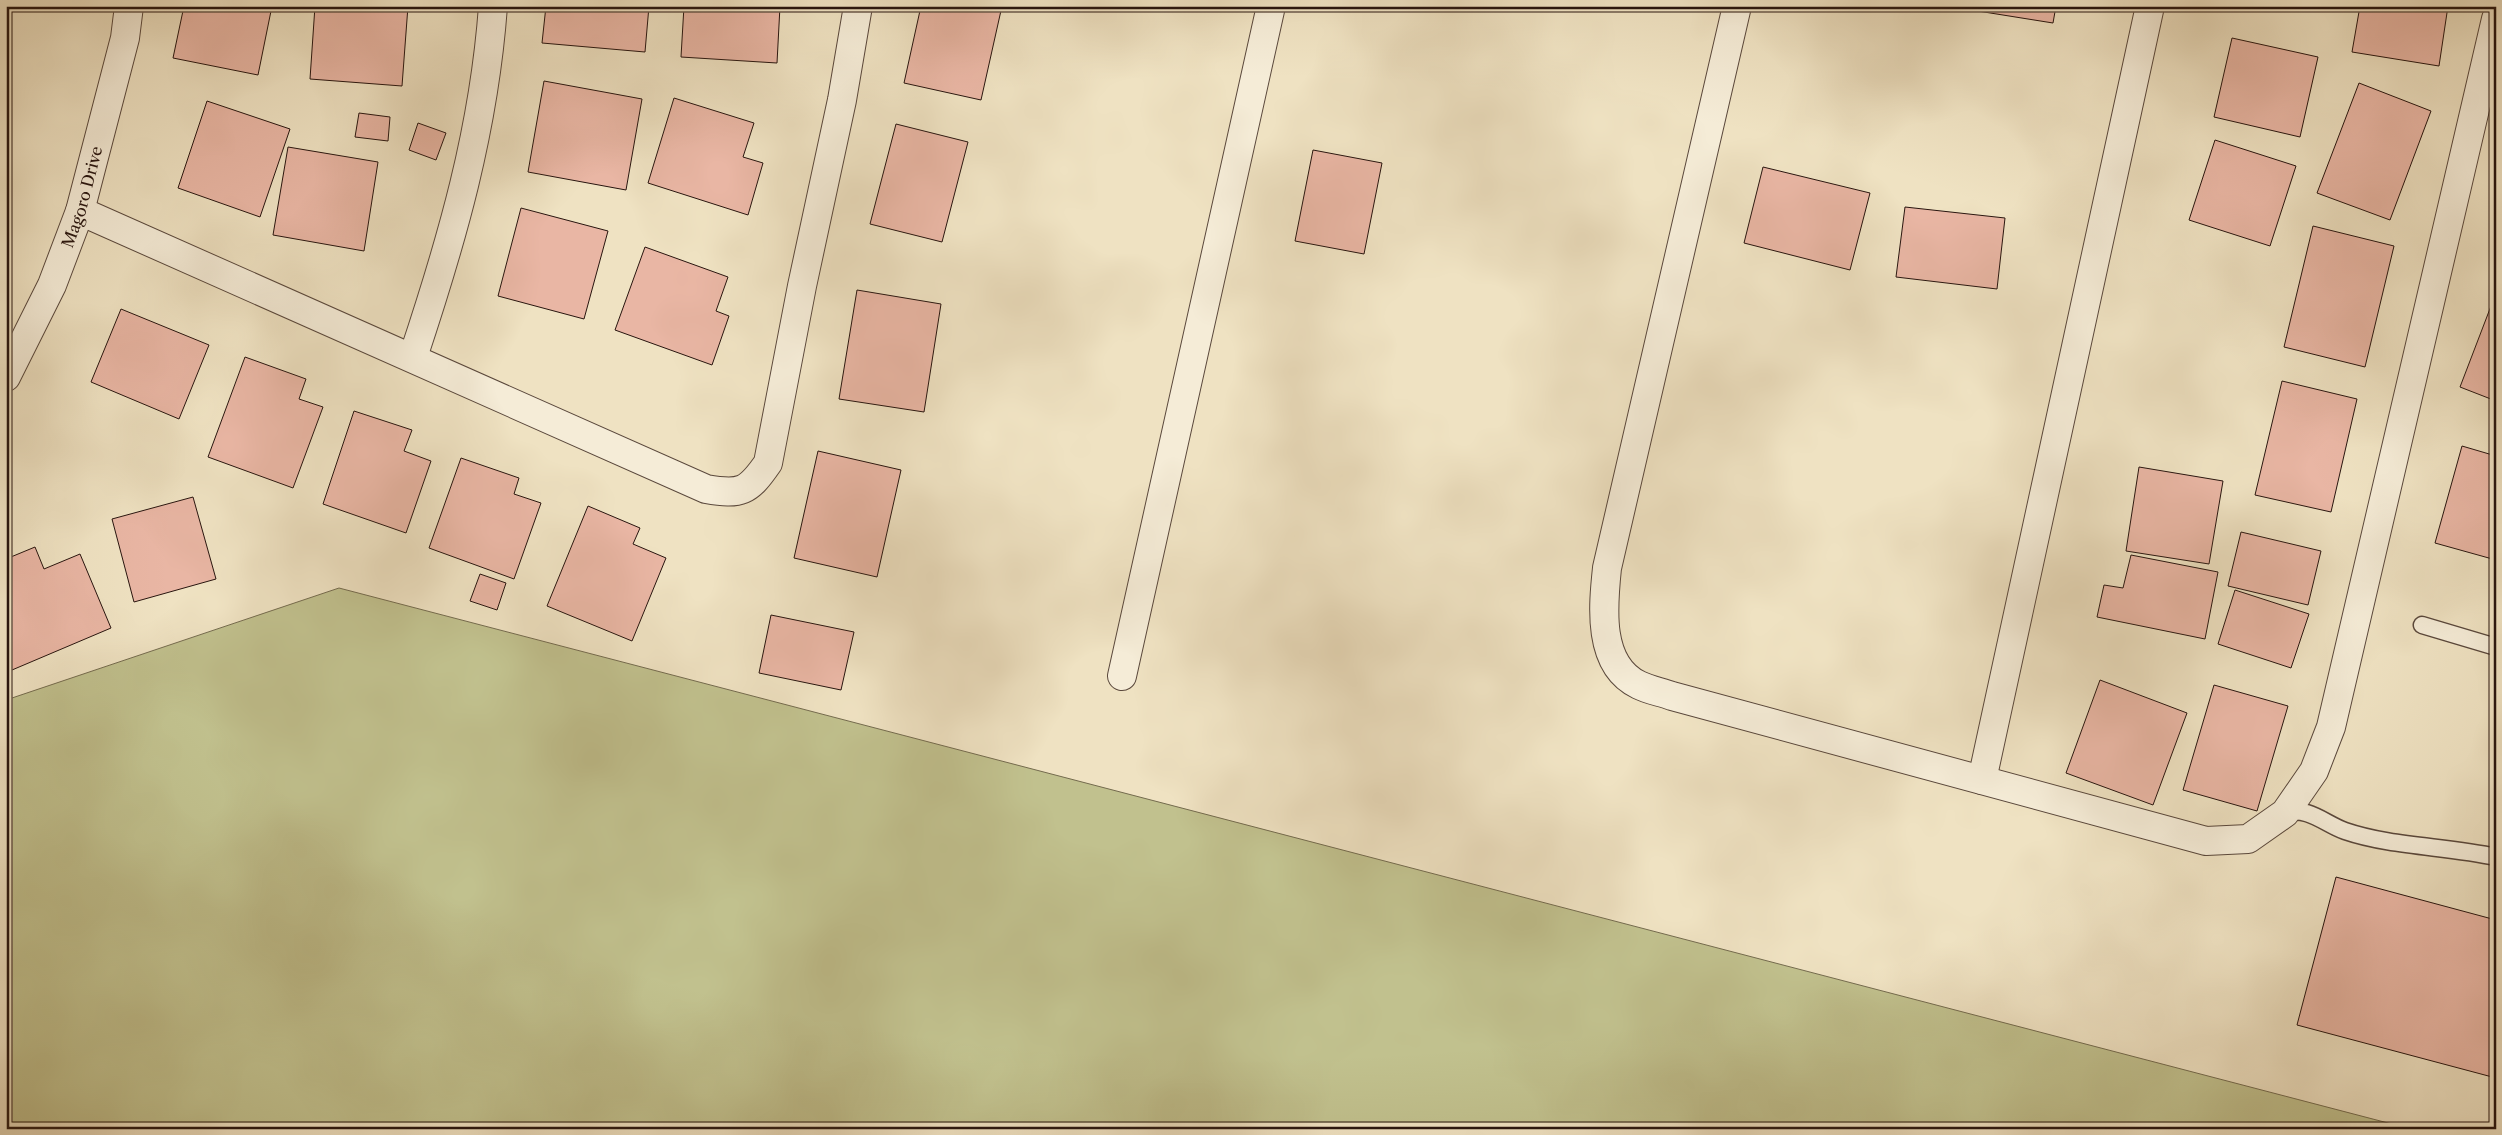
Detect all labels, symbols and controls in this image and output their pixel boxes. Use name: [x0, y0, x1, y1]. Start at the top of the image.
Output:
street label: Magoro Drive: [57, 144, 106, 250]

